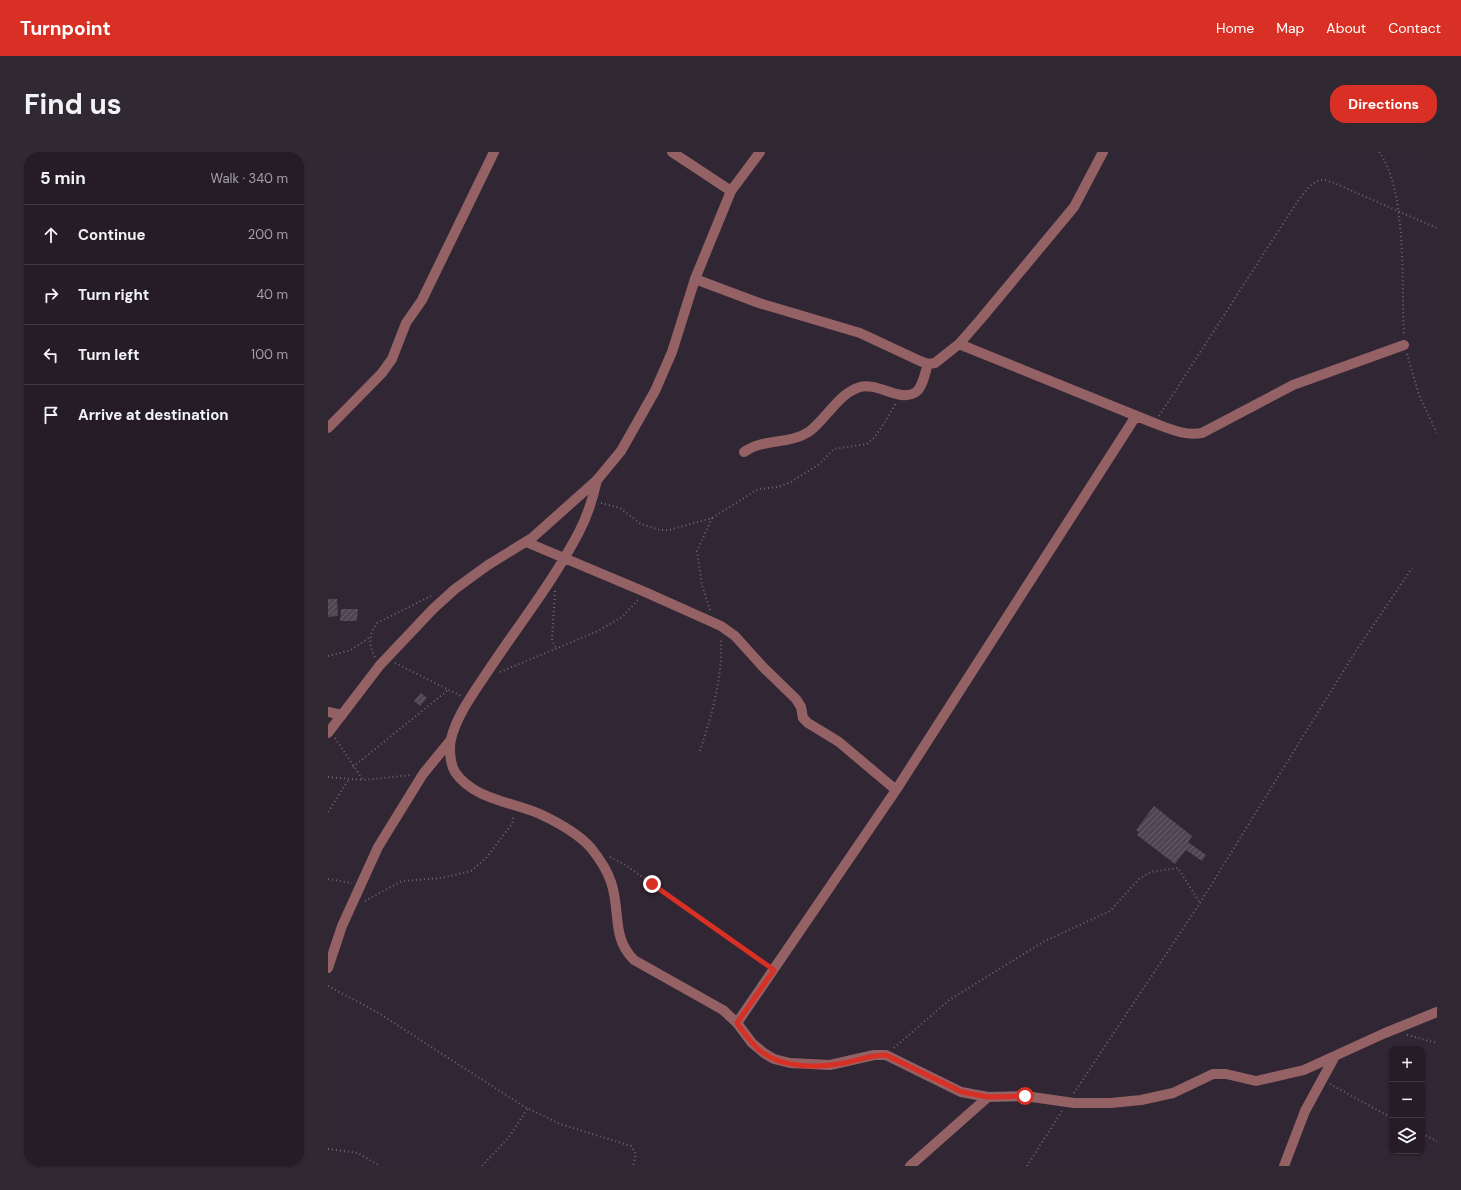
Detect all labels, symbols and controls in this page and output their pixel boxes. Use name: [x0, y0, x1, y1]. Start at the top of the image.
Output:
text: Turnpoint: [20, 16, 111, 41]
text: Home: [1216, 19, 1254, 37]
text: Map: [1276, 19, 1304, 37]
text: About: [1326, 19, 1366, 37]
text: Contact: [1388, 19, 1441, 37]
button: Directions: [1330, 85, 1437, 123]
text: Find us: [24, 86, 122, 123]
text: 5 min: [40, 167, 86, 189]
text: Walk · 340 m: [211, 170, 288, 187]
icon: ahead: [40, 224, 62, 246]
text: Continue: [78, 225, 146, 245]
text: 200 m: [248, 226, 288, 243]
icon: right: [40, 284, 62, 306]
text: Turn right: [78, 285, 149, 305]
text: 40 m: [256, 286, 288, 303]
icon: left: [40, 344, 62, 366]
text: Turn left: [78, 345, 139, 365]
text: 100 m: [251, 346, 288, 363]
icon: arrive: [40, 404, 62, 426]
text: Arrive at destination: [78, 405, 229, 425]
route end: [643, 875, 661, 893]
map controls: [1389, 1046, 1425, 1154]
button: +: [1389, 1046, 1425, 1082]
button: −: [1389, 1082, 1425, 1118]
route start: [1016, 1087, 1034, 1105]
button: layers: [1389, 1118, 1425, 1154]

